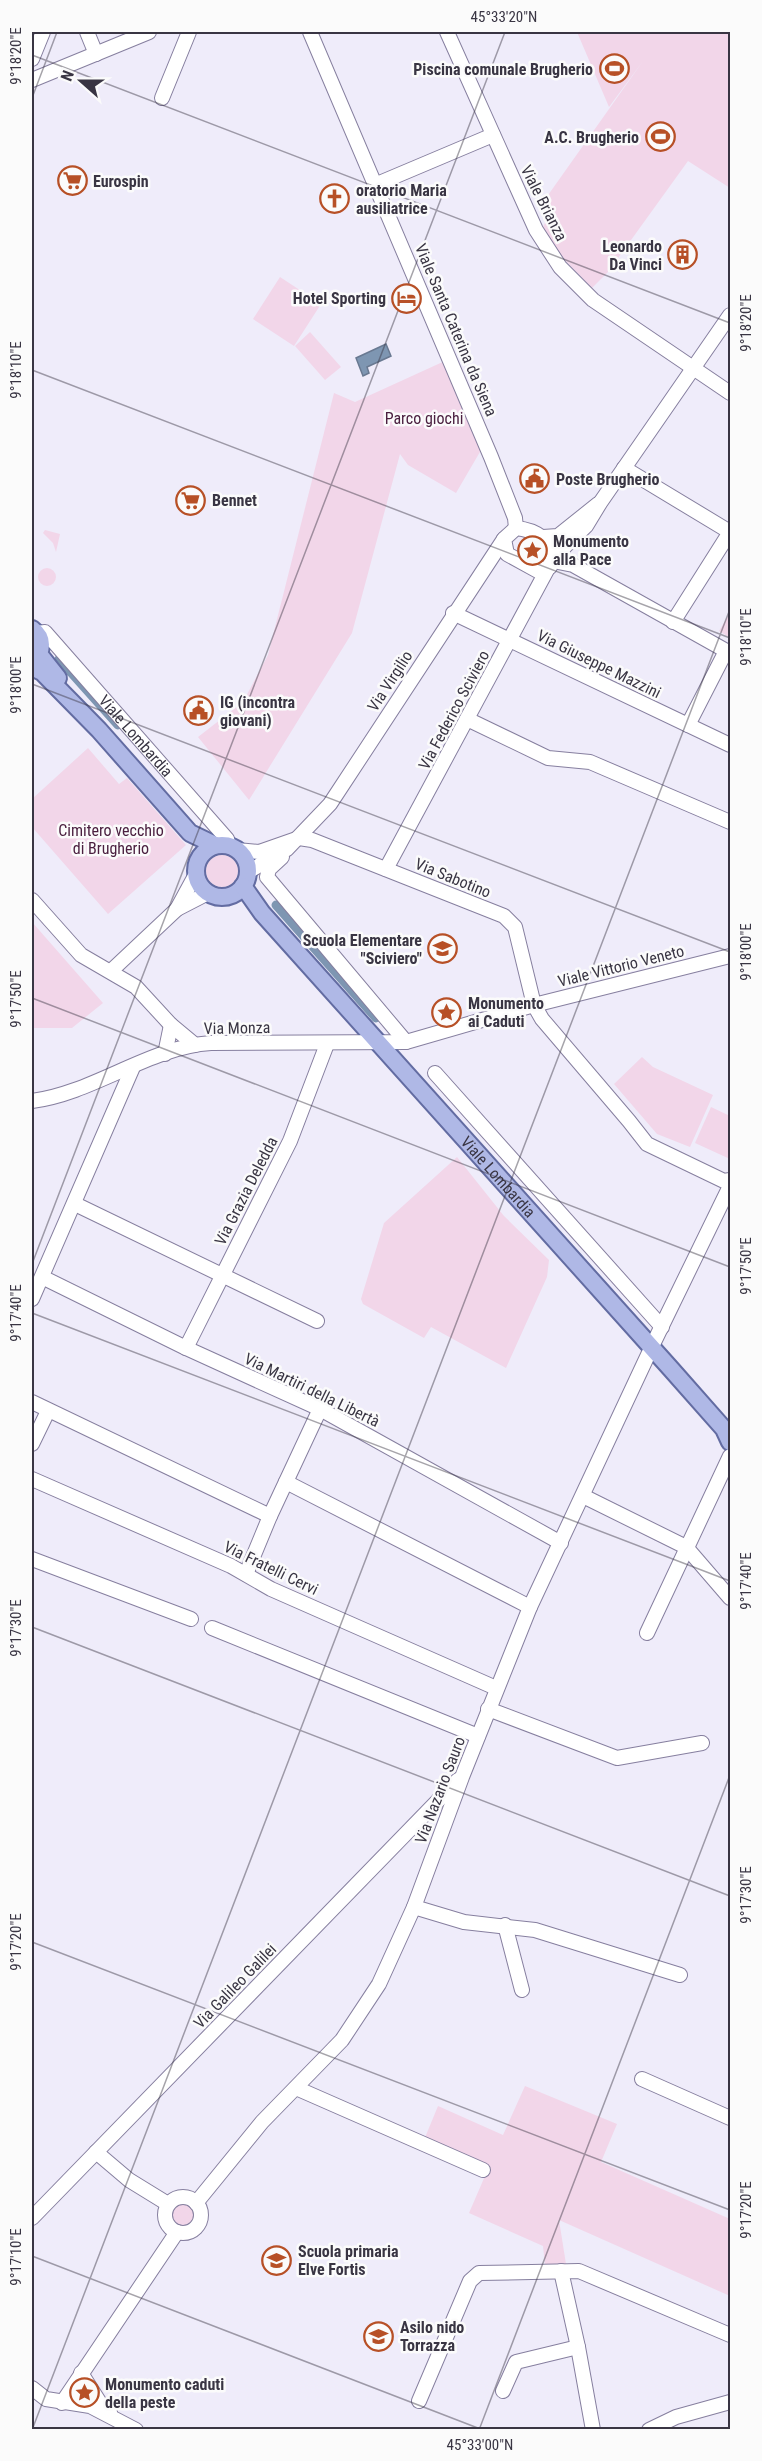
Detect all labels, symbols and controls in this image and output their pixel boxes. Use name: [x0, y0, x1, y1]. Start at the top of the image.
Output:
text: 45°33'20"N: [471, 8, 537, 26]
text: 9°18'20"E: [7, 27, 25, 85]
north arrow: [51, 51, 111, 111]
sports icon: Piscina comunale Brugherio: [598, 53, 630, 85]
place label: Piscina comunale Brugherio: [413, 60, 593, 79]
text: N: [57, 68, 78, 84]
sports icon: A.C. Brugherio: [644, 121, 676, 153]
place label: A.C. Brugherio: [544, 128, 639, 147]
street label: Viale Brianza: [517, 162, 571, 244]
supermarket icon: Eurospin: [56, 165, 88, 197]
place label: Eurospin: [93, 172, 149, 191]
place label: oratorio Maria ausiliatrice: [356, 181, 447, 218]
church icon: oratorio Maria ausiliatrice: [319, 183, 351, 215]
place label: Leonardo Da Vinci: [602, 237, 662, 274]
building icon: Leonardo Da Vinci: [667, 239, 699, 271]
street label: Viale Santa Caterina da Siena: [411, 241, 501, 419]
hotel icon: Hotel Sporting: [391, 282, 423, 314]
place label: Hotel Sporting: [293, 289, 386, 308]
text: 9°18'20"E: [737, 294, 755, 352]
text: 9°18'10"E: [7, 341, 25, 399]
park label: Parco giochi: [385, 409, 463, 428]
public building icon: Poste Brugherio: [519, 463, 551, 495]
place label: Poste Brugherio: [556, 470, 660, 489]
supermarket icon: Bennet: [175, 484, 207, 516]
place label: Bennet: [212, 491, 257, 510]
place label: Monumento alla Pace: [553, 532, 629, 569]
place icon: Monumento alla Pace: [516, 534, 548, 566]
text: 9°18'10"E: [737, 608, 755, 666]
street label: Via Giuseppe Mazzini: [534, 626, 664, 702]
street label: Via Virgilio: [363, 647, 417, 715]
street label: Via Federico Sciviero: [415, 647, 493, 773]
text: 9°18'00"E: [7, 656, 25, 714]
street label: Viale Lombardia: [95, 691, 177, 780]
place label: IG (incontra giovani): [220, 693, 296, 730]
public building icon: IG (incontra giovani): [183, 695, 215, 727]
park label: Cimitero vecchio di Brugherio: [58, 821, 164, 858]
street label: Via Sabotino: [412, 854, 494, 902]
text: 9°18'00"E: [737, 923, 755, 981]
place label: Scuola Elementare "Sciviero": [303, 931, 422, 968]
school or university icon: Scuola Elementare "Sciviero": [427, 933, 459, 965]
street label: Viale Vittorio Veneto: [556, 941, 686, 991]
text: 9°17'50"E: [7, 970, 25, 1028]
place label: Monumento ai Caduti: [468, 994, 544, 1031]
place icon: Monumento ai Caduti: [431, 996, 463, 1028]
street label: Via Monza: [204, 1018, 270, 1038]
street label: Viale Lombardia: [457, 1132, 540, 1221]
street label: Via Grazia Deledda: [211, 1134, 281, 1248]
text: 9°17'50"E: [737, 1237, 755, 1295]
text: 9°17'40"E: [7, 1284, 25, 1342]
street label: Via Martiri della Libertà: [241, 1349, 383, 1431]
street label: Via Fratelli Cervi: [221, 1537, 321, 1599]
text: 9°17'40"E: [737, 1552, 755, 1610]
text: 9°17'30"E: [7, 1599, 25, 1657]
street label: Via Nazario Sauro: [411, 1734, 469, 1846]
text: 9°17'30"E: [737, 1866, 755, 1924]
text: 9°17'20"E: [7, 1913, 25, 1971]
street label: Via Galileo Galilei: [190, 1940, 280, 2032]
text: 9°17'20"E: [737, 2181, 755, 2239]
text: 9°17'10"E: [7, 2228, 25, 2286]
place label: Scuola primaria Elve Fortis: [298, 2242, 399, 2279]
school or university icon: Scuola primaria Elve Fortis: [261, 2244, 293, 2276]
place label: Asilo nido Torrazza: [400, 2318, 464, 2355]
school or university icon: Asilo nido Torrazza: [363, 2320, 395, 2352]
place label: Monumento caduti della peste: [105, 2375, 224, 2412]
place icon: Monumento caduti della peste: [68, 2377, 100, 2409]
text: 45°33'00"N: [447, 2436, 513, 2454]

